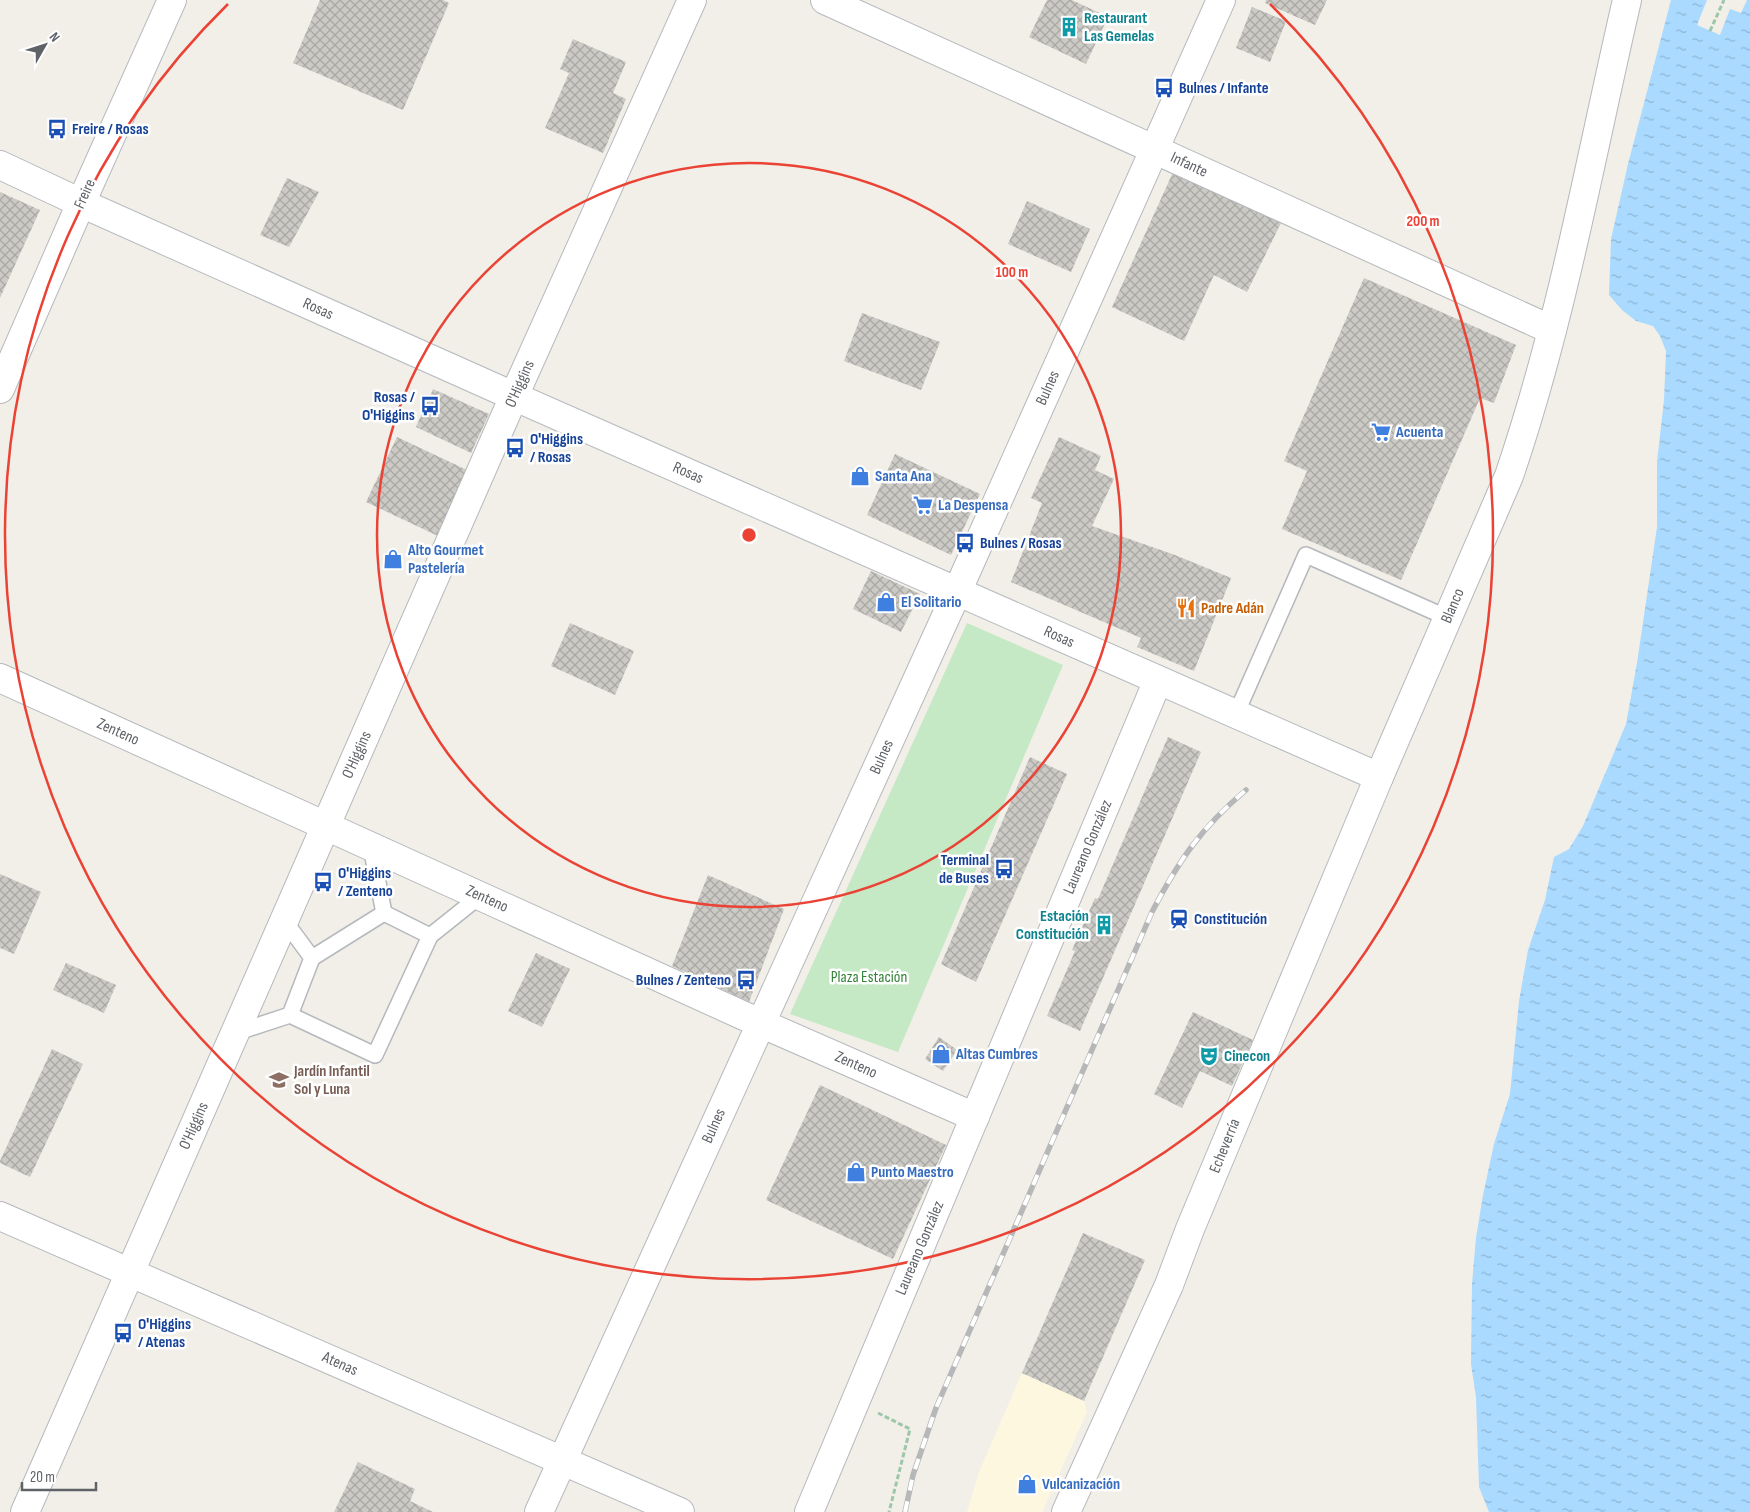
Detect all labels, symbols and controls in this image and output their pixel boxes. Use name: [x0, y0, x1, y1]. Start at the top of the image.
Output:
place label: Restaurant Las Gemelas: [1084, 9, 1154, 46]
building icon: Restaurant Las Gemelas: [1058, 16, 1080, 38]
north arrow: [20, 20, 70, 70]
text: N: [46, 29, 64, 45]
bus stop icon: Bulnes / Infante: [1153, 77, 1175, 99]
place label: Bulnes / Infante: [1179, 79, 1269, 98]
bus stop icon: Freire / Rosas: [46, 118, 68, 140]
place label: Freire / Rosas: [72, 120, 149, 139]
street label: Infante: [1167, 148, 1211, 182]
street label: Freire: [70, 176, 100, 212]
text: 200 m: [1406, 212, 1440, 231]
text: 100 m: [996, 263, 1028, 282]
street label: Rosas: [300, 294, 336, 324]
street label: O'Higgins: [501, 357, 539, 411]
street label: Bulnes: [1032, 368, 1064, 408]
place label: Rosas / O'Higgins: [362, 388, 416, 425]
bus stop icon: Rosas / O'Higgins: [419, 395, 441, 417]
supermarket icon: Acuenta: [1370, 421, 1392, 443]
place label: Acuenta: [1395, 423, 1443, 442]
place label: O'Higgins / Rosas: [530, 430, 583, 467]
bus stop icon: O'Higgins / Rosas: [504, 437, 526, 459]
street label: Rosas: [670, 458, 706, 488]
shop icon: Santa Ana: [849, 465, 871, 487]
place label: Santa Ana: [875, 467, 932, 486]
supermarket icon: La Despensa: [912, 494, 934, 516]
place label: La Despensa: [938, 496, 1008, 515]
centre of rings: [740, 526, 758, 544]
bus stop icon: Bulnes / Rosas: [954, 532, 976, 554]
place label: Bulnes / Rosas: [980, 534, 1062, 553]
place label: Alto Gourmet Pastelería: [407, 541, 484, 578]
shop icon: Alto Gourmet Pastelería: [382, 548, 404, 570]
street label: Blanco: [1437, 586, 1469, 626]
shop icon: El Solitario: [875, 591, 897, 613]
place label: El Solitario: [901, 593, 962, 612]
restaurant icon: Padre Adán: [1175, 597, 1197, 619]
place label: Padre Adán: [1201, 599, 1264, 618]
street label: Rosas: [1041, 622, 1077, 652]
street label: Zenteno: [94, 714, 142, 750]
street label: O'Higgins: [338, 728, 376, 782]
street label: Bulnes: [866, 737, 898, 777]
street label: Laureano González: [1060, 797, 1116, 897]
place label: Terminal de Buses: [939, 851, 989, 888]
bus stop icon: Terminal de Buses: [993, 858, 1015, 880]
place label: O'Higgins / Zenteno: [338, 864, 393, 901]
bus stop icon: O'Higgins / Zenteno: [312, 871, 334, 893]
street label: Zenteno: [463, 881, 511, 917]
place label: Estación Constitución: [1016, 907, 1089, 944]
station icon: Constitución: [1168, 908, 1190, 930]
place label: Constitución: [1194, 910, 1267, 929]
building icon: Estación Constitución: [1093, 914, 1115, 936]
park label: Plaza Estación: [831, 968, 907, 987]
bus stop icon: Bulnes / Zenteno: [735, 969, 757, 991]
place label: Bulnes / Zenteno: [636, 971, 731, 990]
shop icon: Altas Cumbres: [930, 1043, 952, 1065]
place label: Altas Cumbres: [955, 1045, 1038, 1064]
theatre icon: Cinecon: [1198, 1045, 1220, 1067]
street label: Zenteno: [832, 1047, 880, 1083]
place label: Cinecon: [1224, 1047, 1270, 1066]
place label: Jardín Infantil Sol y Luna: [293, 1062, 370, 1099]
school or university icon: Jardín Infantil Sol y Luna: [268, 1069, 290, 1091]
street label: O'Higgins: [175, 1099, 213, 1153]
street label: Bulnes: [698, 1106, 730, 1146]
street label: Echeverría: [1206, 1116, 1244, 1176]
shop icon: Punto Maestro: [845, 1161, 867, 1183]
place label: Punto Maestro: [871, 1163, 954, 1182]
street label: Laureano González: [892, 1198, 948, 1298]
place label: O'Higgins / Atenas: [138, 1315, 191, 1352]
bus stop icon: O'Higgins / Atenas: [112, 1322, 134, 1344]
street label: Atenas: [318, 1347, 361, 1380]
scale bar: [22, 1460, 96, 1492]
text: 20 m: [30, 1468, 55, 1487]
shop icon: Vulcanización: [1016, 1473, 1038, 1495]
place label: Vulcanización: [1042, 1475, 1120, 1494]

